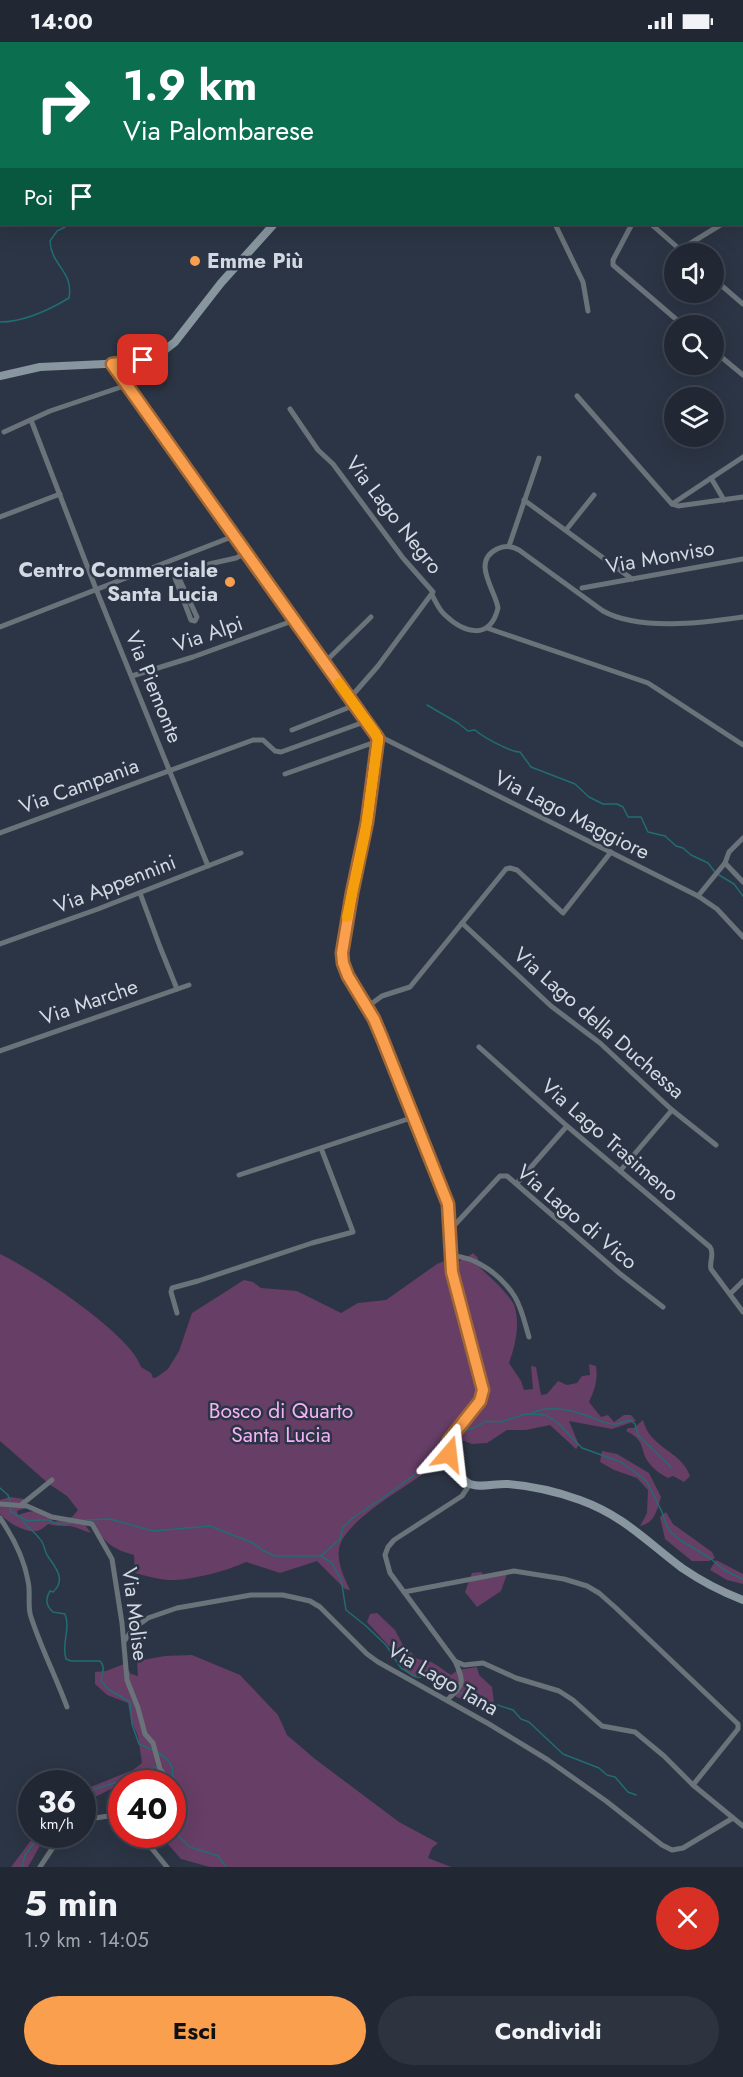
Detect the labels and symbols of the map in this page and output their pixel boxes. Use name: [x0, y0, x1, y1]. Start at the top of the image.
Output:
place label: Emme Più: [207, 246, 303, 276]
marker: Emme Più: [188, 254, 202, 268]
pin: [117, 334, 168, 385]
street label: Via Lago Negro: [338, 450, 450, 580]
street label: Via Monviso: [603, 533, 717, 581]
place label: Centro Commerciale Santa Lucia: [18, 555, 218, 609]
marker: Centro Commerciale Santa Lucia: [223, 575, 237, 589]
street label: Via Alpi: [169, 608, 247, 660]
street label: Via Piemonte: [118, 627, 190, 748]
street label: Via Campania: [15, 750, 143, 822]
street label: Via Lago Maggiore: [489, 763, 655, 867]
street label: Via Appennini: [50, 847, 180, 921]
street label: Via Lago della Duchessa: [507, 940, 691, 1106]
street label: Via Marche: [36, 971, 142, 1033]
street label: Via Lago Trasimeno: [534, 1072, 686, 1208]
street label: Via Lago di Vico: [510, 1157, 644, 1277]
park label: Bosco di Quarto Santa Lucia: [209, 1396, 353, 1450]
position arrow: [417, 1422, 481, 1486]
street label: Via Molise: [114, 1566, 156, 1663]
street label: Via Lago Tana: [382, 1635, 504, 1723]
speed limit sign: 40: [108, 1770, 186, 1848]

